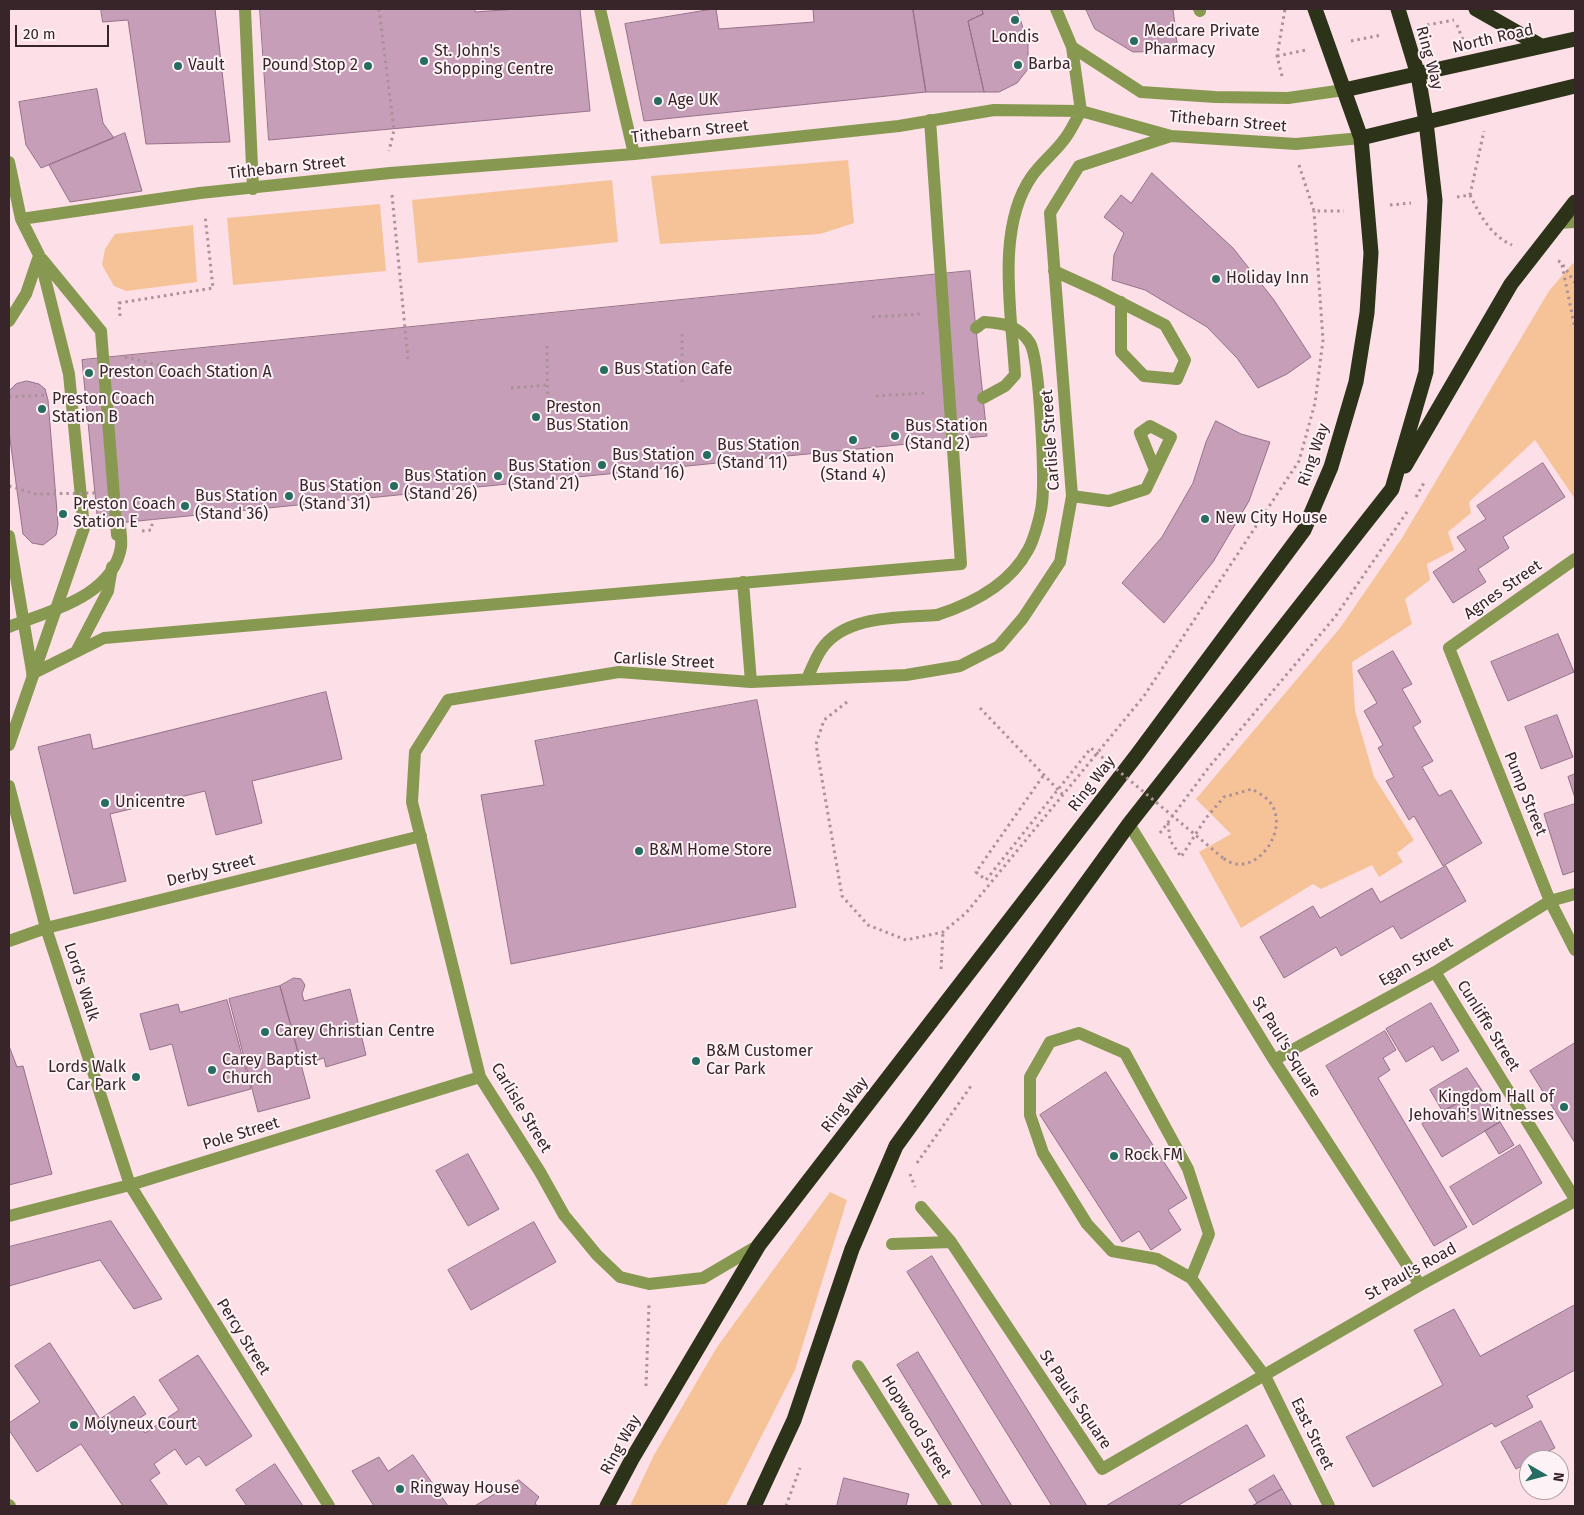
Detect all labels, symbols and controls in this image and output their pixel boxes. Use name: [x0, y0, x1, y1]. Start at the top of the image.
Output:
marker: Londis: [1009, 14, 1021, 26]
scale bar: [18, 15, 111, 47]
street label: North Road: [1451, 20, 1535, 58]
place label: Medcare Private Pharmacy: [1144, 22, 1260, 60]
street label: Ring Way: [1411, 24, 1447, 92]
text: 20 m: [23, 25, 56, 43]
place label: Londis: [991, 28, 1039, 48]
marker: Medcare Private Pharmacy: [1128, 35, 1140, 47]
place label: St. John's Shopping Centre: [434, 42, 554, 80]
marker: St. John's Shopping Centre: [418, 55, 430, 67]
place label: Barba: [1028, 55, 1071, 75]
place label: Vault: [188, 56, 225, 76]
place label: Pound Stop 2: [262, 56, 358, 76]
marker: Barba: [1012, 59, 1024, 71]
marker: Vault: [172, 60, 184, 72]
marker: Pound Stop 2: [362, 60, 374, 72]
place label: Age UK: [668, 91, 718, 111]
marker: Age UK: [652, 95, 664, 107]
street label: Tithebarn Street: [1168, 107, 1288, 137]
street label: Tithebarn Street: [630, 116, 750, 148]
street label: Tithebarn Street: [227, 152, 347, 184]
place label: Holiday Inn: [1226, 269, 1309, 289]
marker: Holiday Inn: [1210, 273, 1222, 285]
place label: Bus Station Cafe: [614, 360, 733, 380]
place label: Preston Coach Station A: [99, 363, 272, 383]
marker: Bus Station Cafe: [598, 364, 610, 376]
marker: Preston Coach Station A: [83, 367, 95, 379]
street label: Carlisle Street: [1038, 389, 1064, 491]
place label: Preston Coach Station B: [52, 390, 155, 428]
place label: Preston Bus Station: [546, 398, 629, 436]
marker: Preston Coach Station B: [36, 403, 48, 415]
marker: Preston Bus Station: [530, 411, 542, 423]
place label: Bus Station (Stand 2): [905, 417, 988, 455]
street label: Ring Way: [1294, 421, 1334, 489]
marker: Bus Station (Stand 2): [889, 430, 901, 442]
marker: Bus Station (Stand 4): [847, 434, 859, 446]
place label: Bus Station (Stand 11): [717, 436, 800, 474]
place label: Bus Station (Stand 16): [612, 446, 695, 484]
place label: Bus Station (Stand 4): [812, 448, 894, 486]
marker: Bus Station (Stand 11): [701, 449, 713, 461]
place label: Bus Station (Stand 21): [508, 457, 591, 495]
marker: Bus Station (Stand 16): [596, 459, 608, 471]
place label: Bus Station (Stand 26): [404, 467, 487, 505]
marker: Bus Station (Stand 21): [492, 470, 504, 482]
place label: Bus Station (Stand 31): [299, 477, 382, 515]
marker: Bus Station (Stand 26): [388, 480, 400, 492]
place label: Bus Station (Stand 36): [195, 487, 278, 525]
marker: Bus Station (Stand 31): [283, 490, 295, 502]
place label: Preston Coach Station E: [73, 495, 176, 533]
marker: Bus Station (Stand 36): [179, 500, 191, 512]
marker: Preston Coach Station E: [57, 508, 69, 520]
place label: New City House: [1215, 509, 1327, 529]
marker: New City House: [1199, 513, 1211, 525]
street label: Agnes Street: [1460, 556, 1546, 624]
street label: Carlisle Street: [613, 649, 715, 673]
street label: Pump Street: [1499, 749, 1551, 839]
street label: Ring Way: [1064, 752, 1120, 816]
place label: Unicentre: [115, 793, 185, 813]
marker: Unicentre: [99, 797, 111, 809]
place label: B&M Home Store: [649, 841, 772, 861]
marker: B&M Home Store: [633, 845, 645, 857]
street label: Derby Street: [165, 851, 257, 891]
street label: Egan Street: [1376, 933, 1456, 991]
street label: Lord's Walk: [59, 940, 103, 1024]
street label: Cunliffe Street: [1452, 977, 1524, 1075]
street label: St Paul's Square: [1247, 993, 1325, 1101]
place label: Carey Christian Centre: [275, 1022, 435, 1042]
marker: Carey Christian Centre: [259, 1026, 271, 1038]
place label: B&M Customer Car Park: [706, 1042, 813, 1080]
place label: Carey Baptist Church: [222, 1051, 317, 1089]
marker: B&M Customer Car Park: [690, 1055, 702, 1067]
place label: Lords Walk Car Park: [48, 1058, 126, 1096]
street label: Carlisle Street: [487, 1060, 555, 1156]
marker: Carey Baptist Church: [206, 1064, 218, 1076]
marker: Lords Walk Car Park: [130, 1071, 142, 1083]
street label: Ring Way: [817, 1073, 873, 1137]
place label: Kingdom Hall of Jehovah's Witnesses: [1409, 1088, 1554, 1126]
marker: Kingdom Hall of Jehovah's Witnesses: [1558, 1101, 1570, 1113]
street label: Pole Street: [200, 1113, 282, 1155]
place label: Rock FM: [1124, 1146, 1183, 1166]
marker: Rock FM: [1108, 1150, 1120, 1162]
street label: St Paul's Road: [1362, 1239, 1460, 1305]
street label: Percy Street: [212, 1295, 274, 1379]
street label: St Paul's Square: [1035, 1347, 1115, 1453]
street label: Hopwood Street: [877, 1372, 955, 1482]
street label: East Street: [1286, 1395, 1338, 1473]
street label: Ring Way: [597, 1412, 645, 1478]
place label: Molyneux Court: [84, 1415, 197, 1435]
marker: Molyneux Court: [68, 1419, 80, 1431]
north arrow: [1519, 1450, 1569, 1500]
text: N: [1549, 1471, 1567, 1483]
place label: Ringway House: [410, 1479, 519, 1499]
marker: Ringway House: [394, 1483, 406, 1495]

